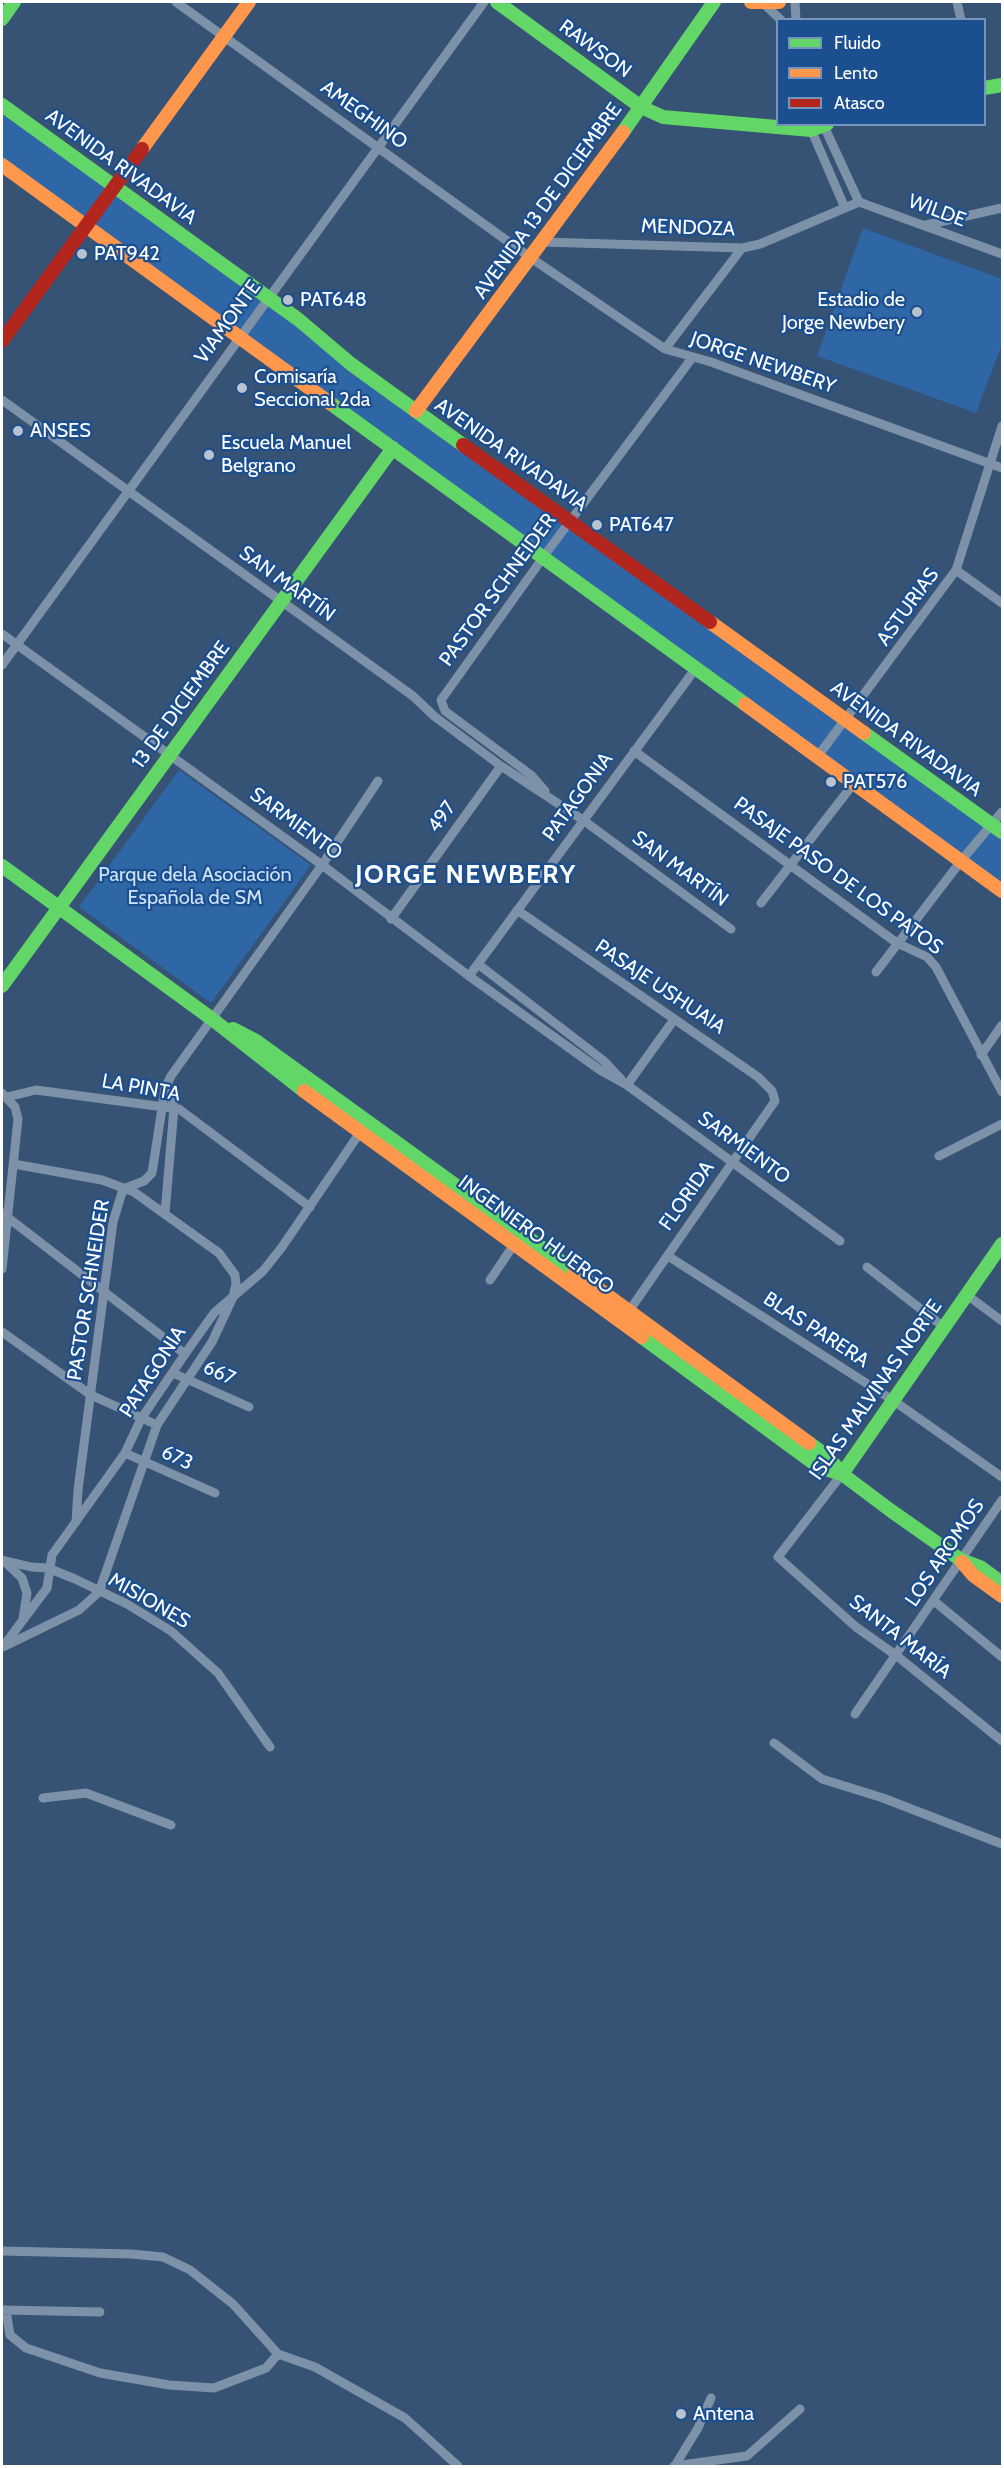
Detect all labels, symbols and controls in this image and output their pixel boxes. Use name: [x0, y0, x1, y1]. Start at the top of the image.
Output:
street label: RAWSON: [554, 15, 636, 83]
legend: [776, 18, 986, 126]
text: Fluido: [834, 32, 881, 54]
text: Lento: [834, 62, 878, 84]
street label: AMEGHINO: [316, 75, 412, 155]
text: Atasco: [834, 92, 885, 114]
street label: AVENIDA 13 DE DICIEMBRE: [469, 98, 627, 304]
street label: AVENIDA RIVADAVIA: [41, 104, 201, 230]
street label: WILDE: [905, 190, 969, 232]
street label: MENDOZA: [641, 214, 735, 242]
place label: PAT942: [94, 242, 160, 266]
marker: PAT942: [75, 247, 89, 261]
street label: VIAMONTE: [190, 276, 266, 368]
place label: PAT648: [300, 288, 367, 312]
place label: Estadio de Jorge Newbery: [782, 288, 905, 335]
marker: PAT648: [281, 293, 295, 307]
marker: Estadio de Jorge Newbery: [910, 305, 924, 319]
street label: JORGE NEWBERY: [687, 327, 839, 399]
place label: Comisaría Seccional 2da: [254, 365, 370, 412]
marker: Comisaría Seccional 2da: [235, 381, 249, 395]
street label: AVENIDA RIVADAVIA: [430, 393, 592, 517]
place label: ANSES: [30, 419, 91, 443]
marker: ANSES: [11, 424, 25, 438]
place label: Escuela Manuel Belgrano: [221, 431, 351, 478]
marker: Escuela Manuel Belgrano: [202, 448, 216, 462]
street label: PASTOR SCHNEIDER: [435, 509, 561, 671]
place label: PAT647: [609, 513, 674, 537]
marker: PAT647: [590, 518, 604, 532]
street label: SAN MARTÍN: [234, 541, 340, 627]
street label: ASTURIAS: [872, 563, 944, 651]
street label: 13 DE DICIEMBRE: [127, 637, 235, 773]
street label: AVENIDA RIVADAVIA: [826, 676, 986, 802]
street label: PATAGONIA: [538, 748, 618, 846]
place label: PAT576: [843, 770, 907, 794]
marker: PAT576: [824, 775, 838, 789]
street label: SARMIENTO: [245, 783, 347, 865]
street label: PASAJE PASO DE LOS PATOS: [729, 792, 947, 960]
street label: 497: [423, 797, 461, 837]
street label: SAN MARTÍN: [627, 826, 733, 912]
district label: JORGE NEWBERY: [355, 859, 577, 891]
park label: Parque dela Asociación Española de SM: [98, 863, 292, 910]
street label: PASAJE USHUAIA: [590, 935, 730, 1039]
street label: LA PINTA: [100, 1069, 182, 1107]
street label: SARMIENTO: [693, 1107, 795, 1189]
street label: FLORIDA: [654, 1157, 720, 1235]
street label: INGENIERO HUERGO: [454, 1170, 618, 1300]
street label: PASTOR SCHNEIDER: [63, 1198, 115, 1382]
street label: BLAS PARERA: [759, 1287, 873, 1373]
street label: ISLAS MALVINAS NORTE: [805, 1295, 947, 1485]
street label: PATAGONIA: [115, 1322, 191, 1422]
street label: 667: [199, 1355, 239, 1391]
street label: 673: [157, 1440, 197, 1476]
street label: LOS AROMOS: [900, 1495, 990, 1611]
street label: MISIONES: [104, 1568, 194, 1634]
street label: SANTA MARÍA: [844, 1590, 956, 1684]
place label: Antena: [693, 2402, 754, 2426]
marker: Antena: [674, 2407, 688, 2421]

